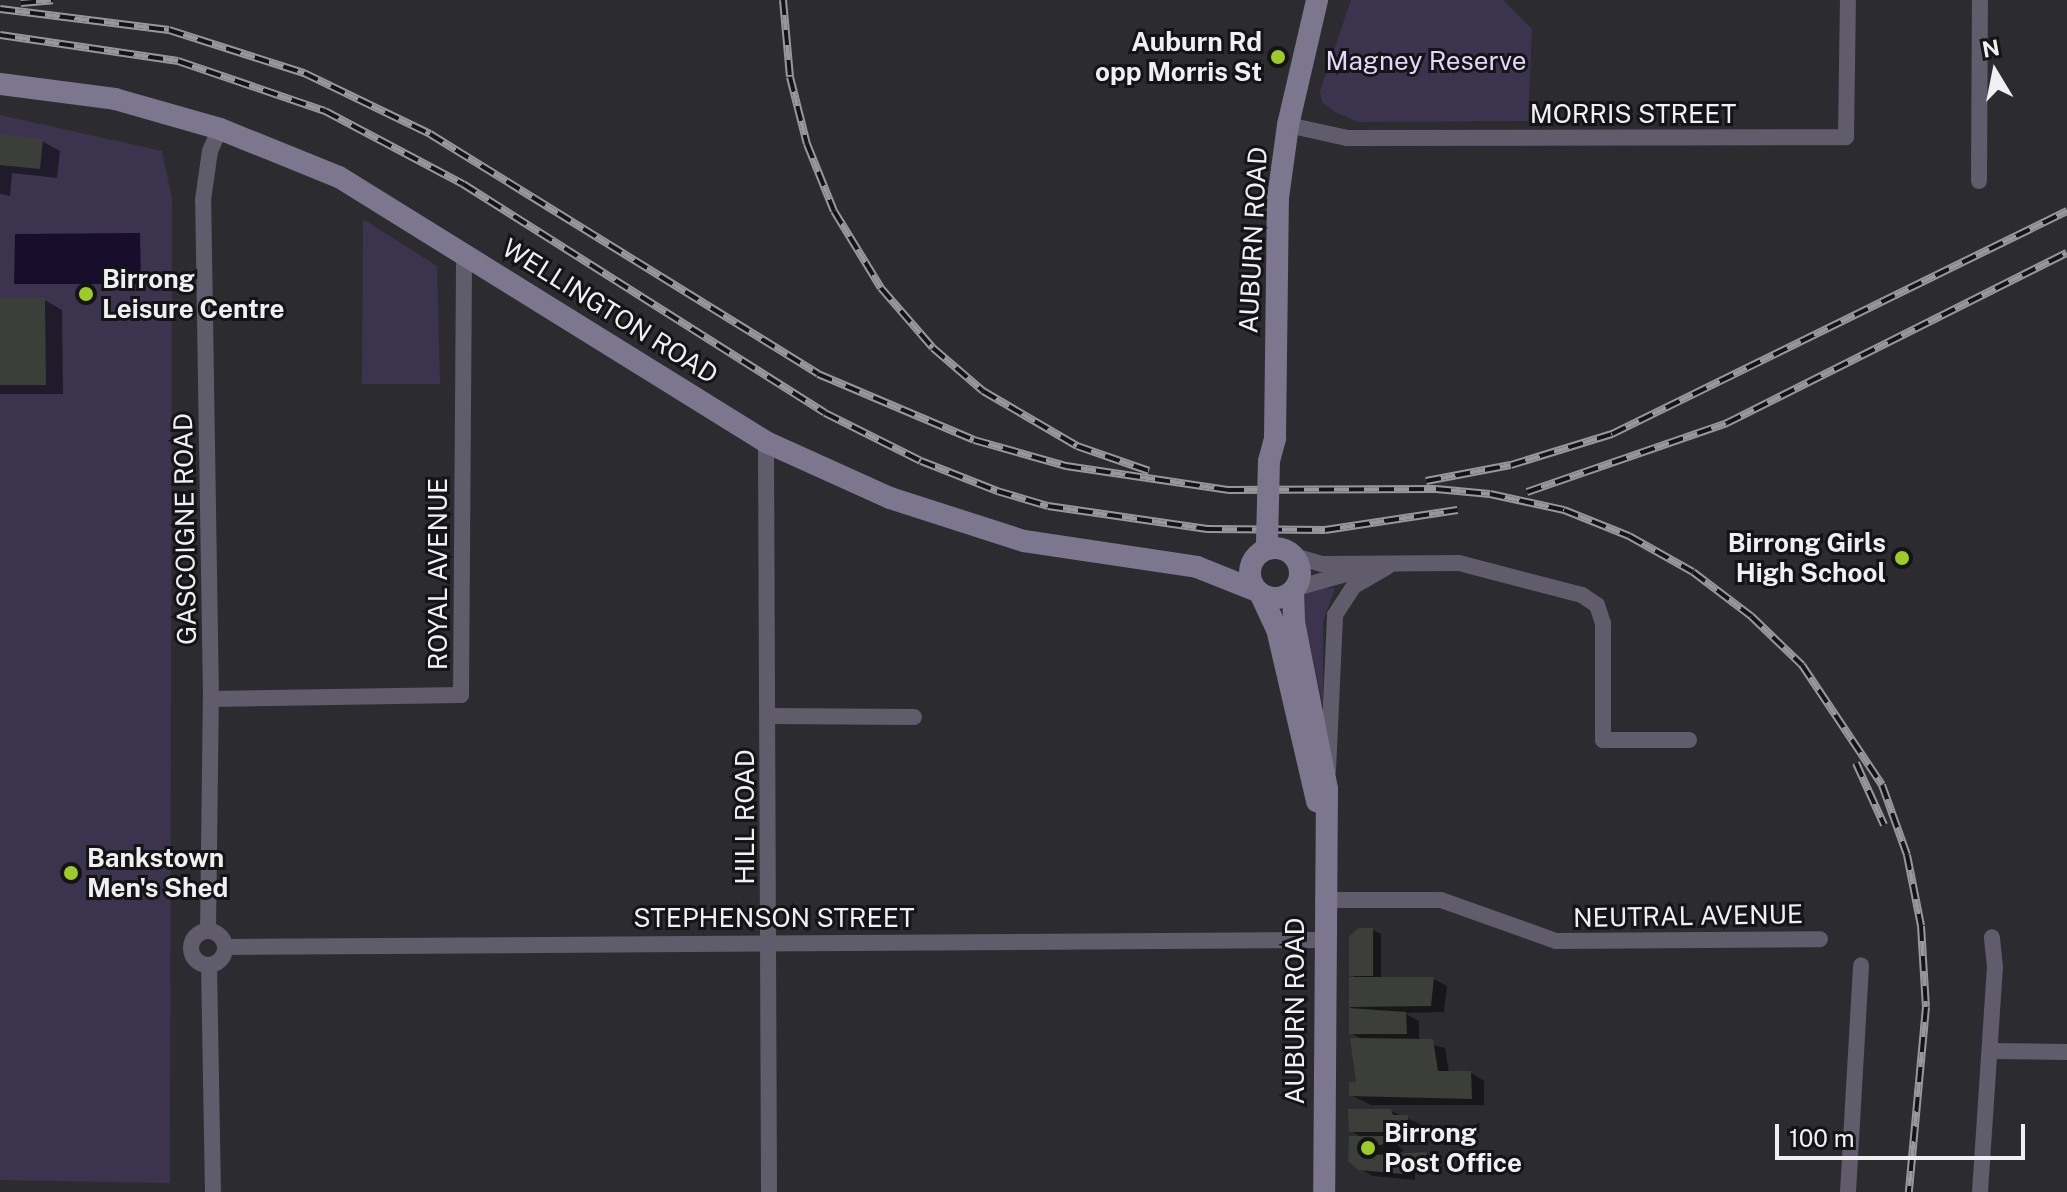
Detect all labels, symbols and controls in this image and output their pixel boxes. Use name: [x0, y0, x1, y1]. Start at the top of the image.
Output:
place label: Auburn Rd opp Morris St: [1095, 26, 1262, 88]
north arrow: [1955, 32, 2035, 112]
text: N: [1980, 34, 2002, 63]
park label: Magney Reserve: [1325, 45, 1527, 77]
marker: Auburn Rd opp Morris St: [1269, 48, 1287, 66]
street label: MORRIS STREET: [1530, 98, 1736, 130]
street label: AUBURN ROAD: [1233, 146, 1273, 334]
street label: WELLINGTON ROAD: [496, 232, 724, 390]
place label: Birrong Leisure Centre: [102, 263, 285, 324]
marker: Birrong Leisure Centre: [77, 285, 95, 303]
street label: GASCOIGNE ROAD: [167, 413, 203, 645]
street label: ROYAL AVENUE: [422, 478, 454, 670]
place label: Birrong Girls High School: [1728, 527, 1886, 588]
marker: Birrong Girls High School: [1893, 549, 1911, 567]
street label: HILL ROAD: [729, 749, 761, 885]
place label: Bankstown Men's Shed: [87, 842, 228, 904]
marker: Bankstown Men's Shed: [62, 864, 80, 882]
street label: NEUTRAL AVENUE: [1573, 898, 1803, 934]
street label: STEPHENSON STREET: [633, 902, 915, 934]
street label: AUBURN ROAD: [1279, 918, 1311, 1104]
scale bar: [1779, 1108, 2029, 1158]
place label: Birrong Post Office: [1384, 1117, 1522, 1178]
text: 100 m: [1789, 1124, 1855, 1152]
marker: Birrong Post Office: [1359, 1139, 1377, 1157]

